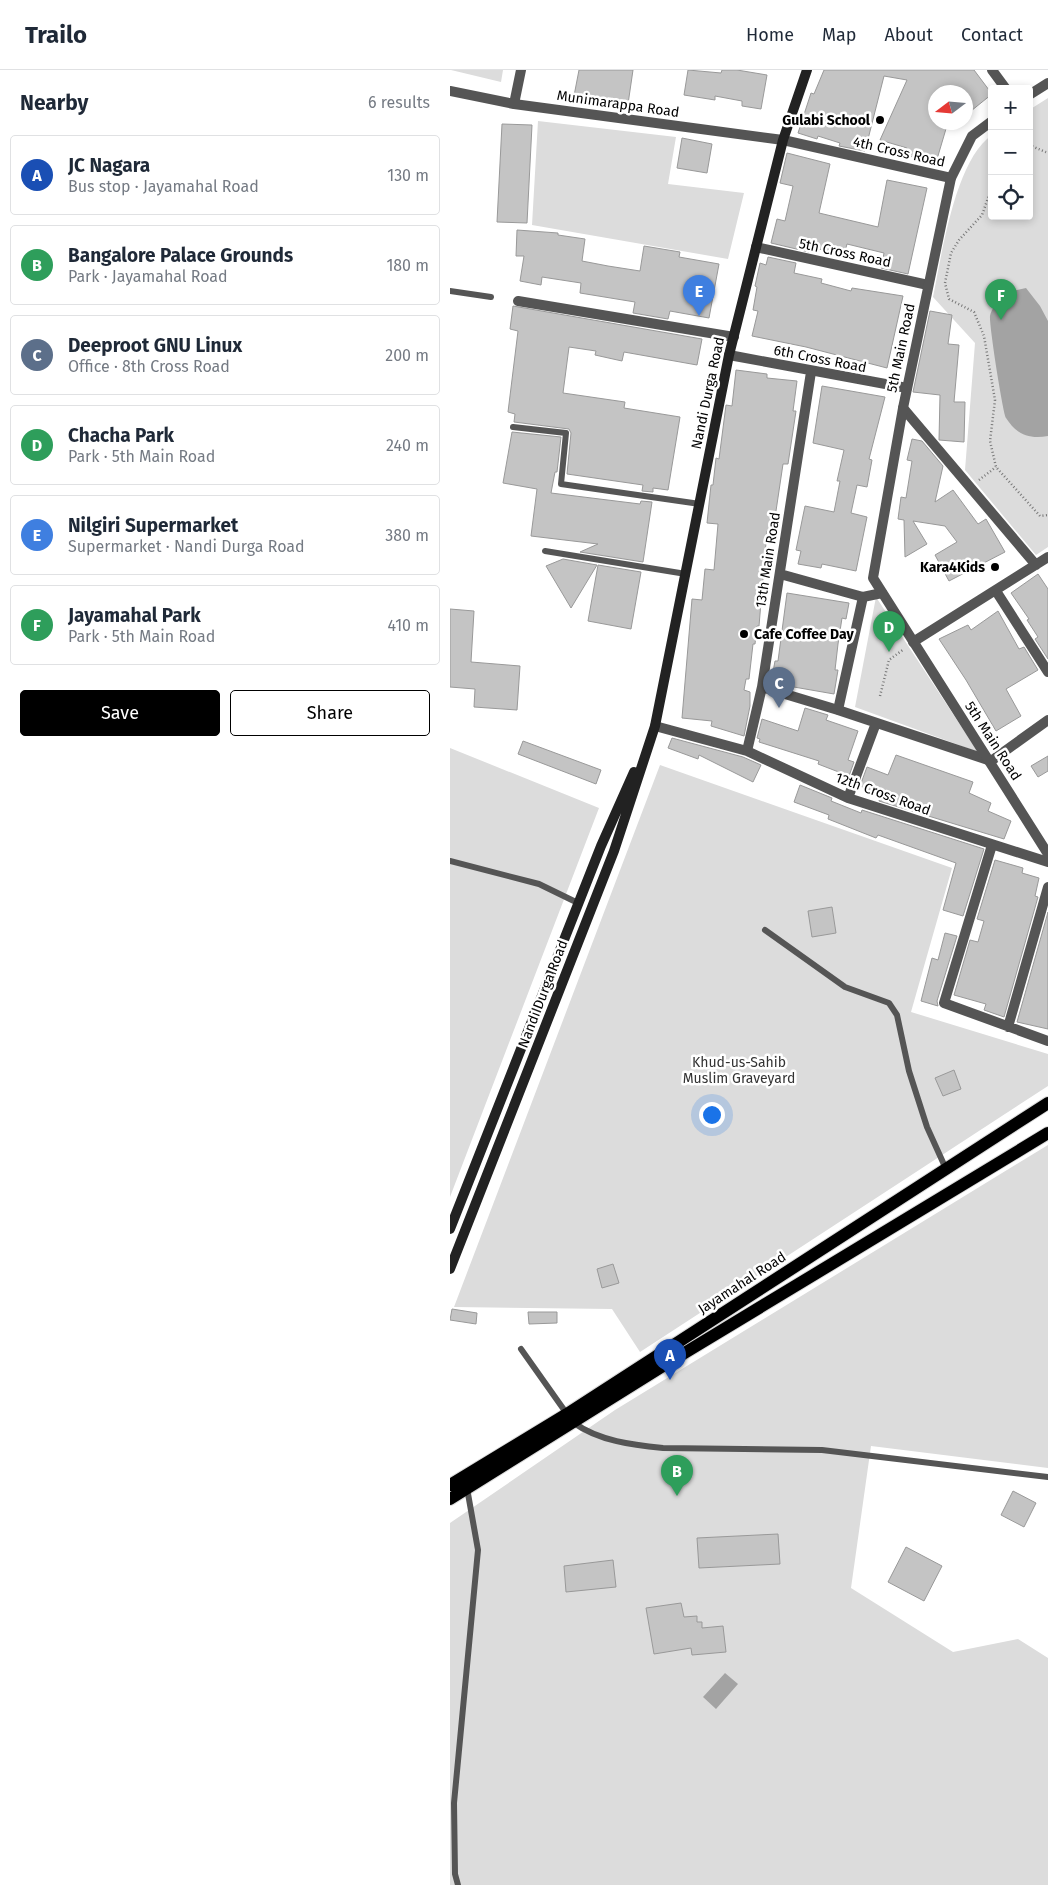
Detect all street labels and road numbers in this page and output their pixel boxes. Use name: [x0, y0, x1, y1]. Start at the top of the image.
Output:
street label: Munimarappa Road: [556, 87, 680, 121]
street label: 4th Cross Road: [851, 133, 947, 171]
street label: 5th Cross Road: [797, 235, 893, 271]
street label: 5th Main Road: [883, 302, 919, 394]
street label: Nandi Durga Road: [688, 335, 728, 451]
street label: 6th Cross Road: [772, 342, 868, 376]
street label: 13th Main Road: [752, 511, 784, 609]
street label: 5th Main Road: [961, 698, 1025, 784]
street label: 12th Cross Road: [833, 769, 933, 819]
street label: Nandi Durga Road: [515, 938, 571, 1050]
street label: Jayamahal Road: [695, 1248, 789, 1318]

